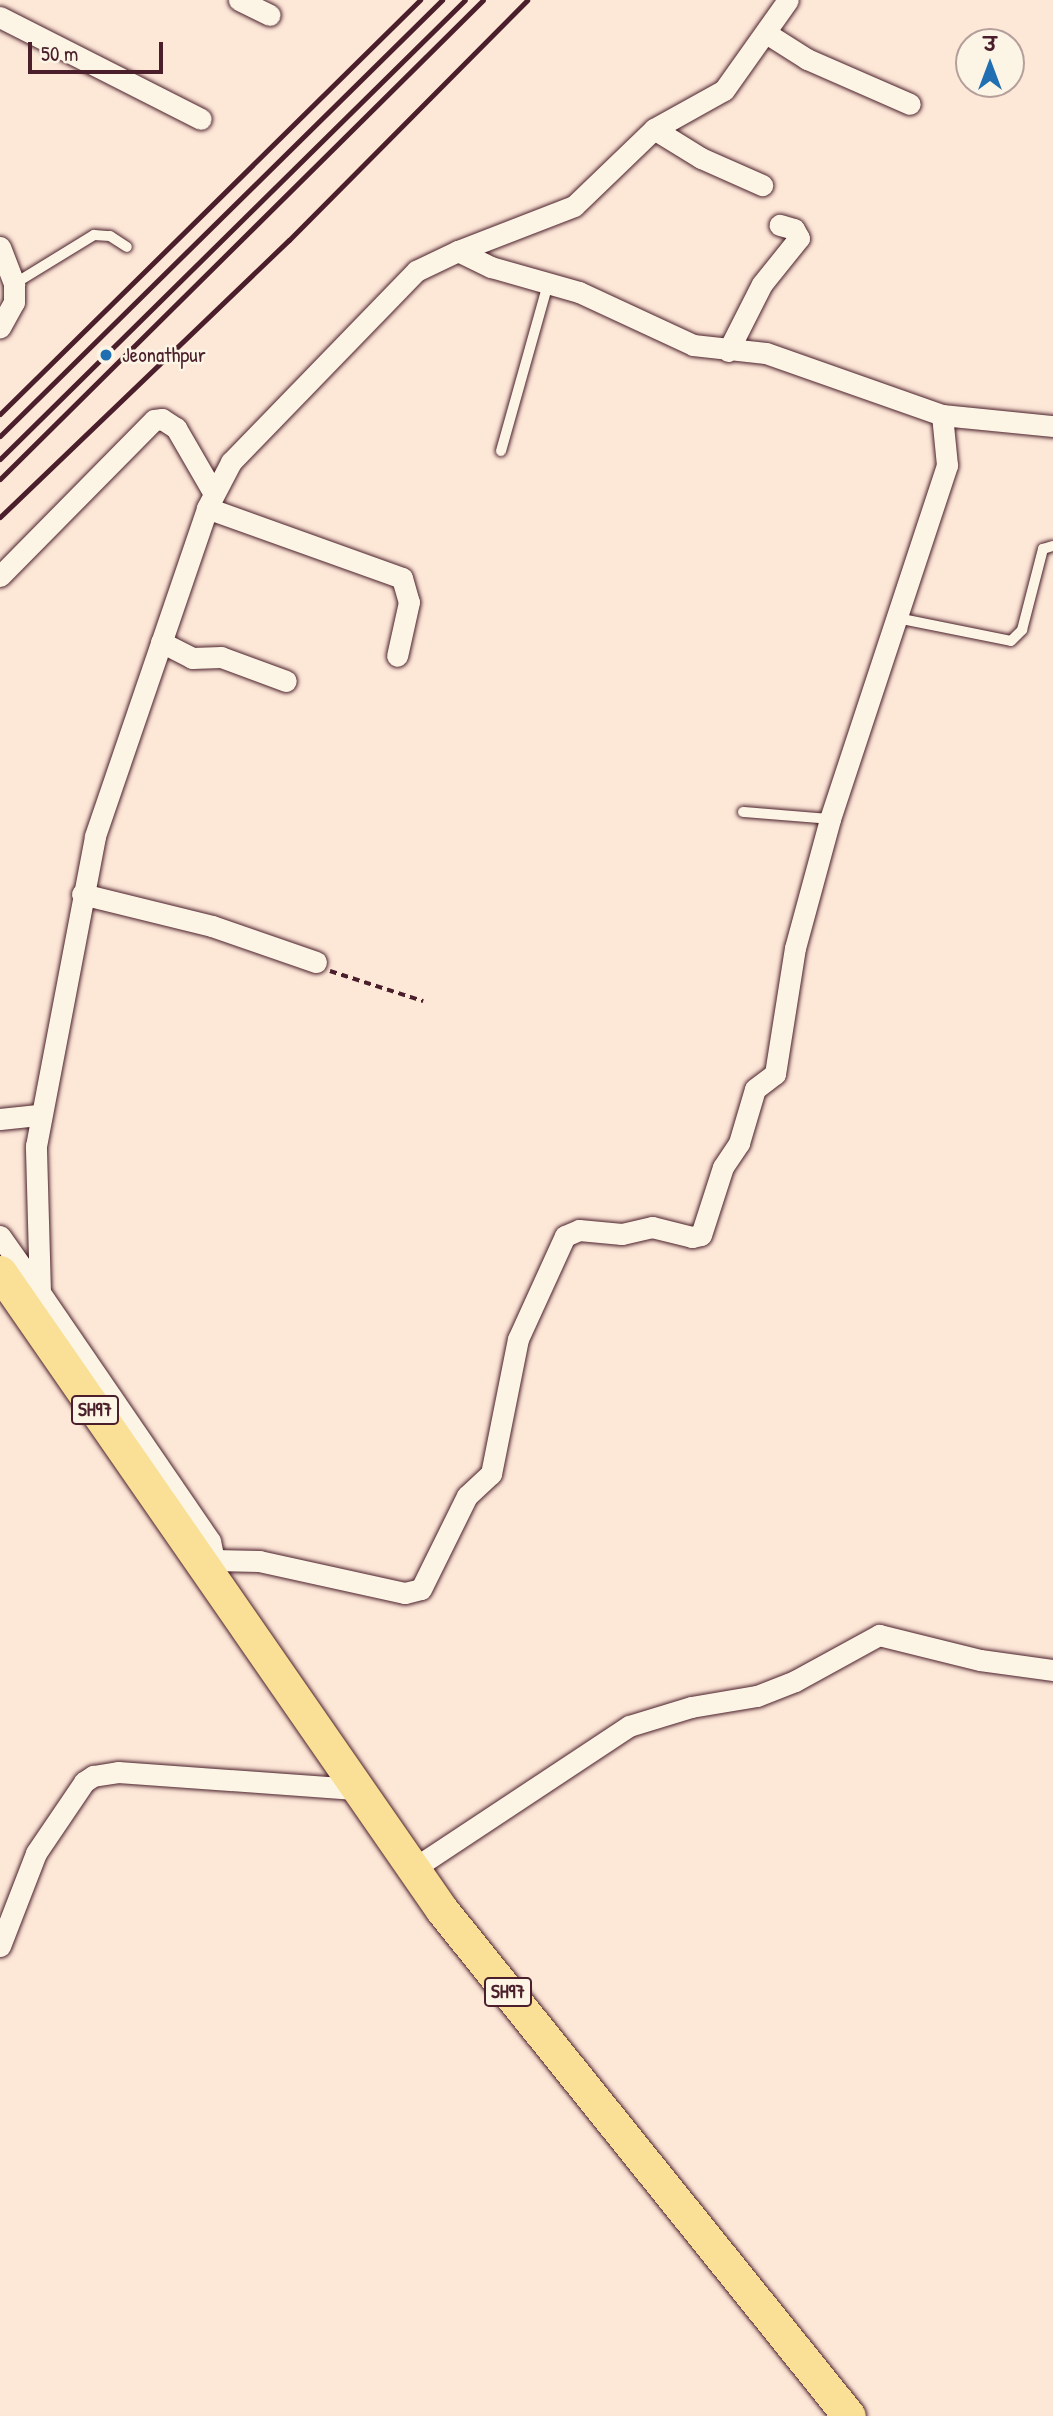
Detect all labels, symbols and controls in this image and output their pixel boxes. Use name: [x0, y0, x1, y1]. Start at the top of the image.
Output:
scale bar: [32, 28, 166, 72]
north arrow: [955, 28, 1025, 98]
text: उ: [984, 31, 996, 57]
text: 50 m: [41, 39, 78, 68]
place label: Jeonathpur: [122, 342, 206, 368]
marker: Jeonathpur: [96, 345, 116, 365]
road number: SH97: [70, 1394, 119, 1426]
road number: SH97: [484, 1976, 532, 2008]

